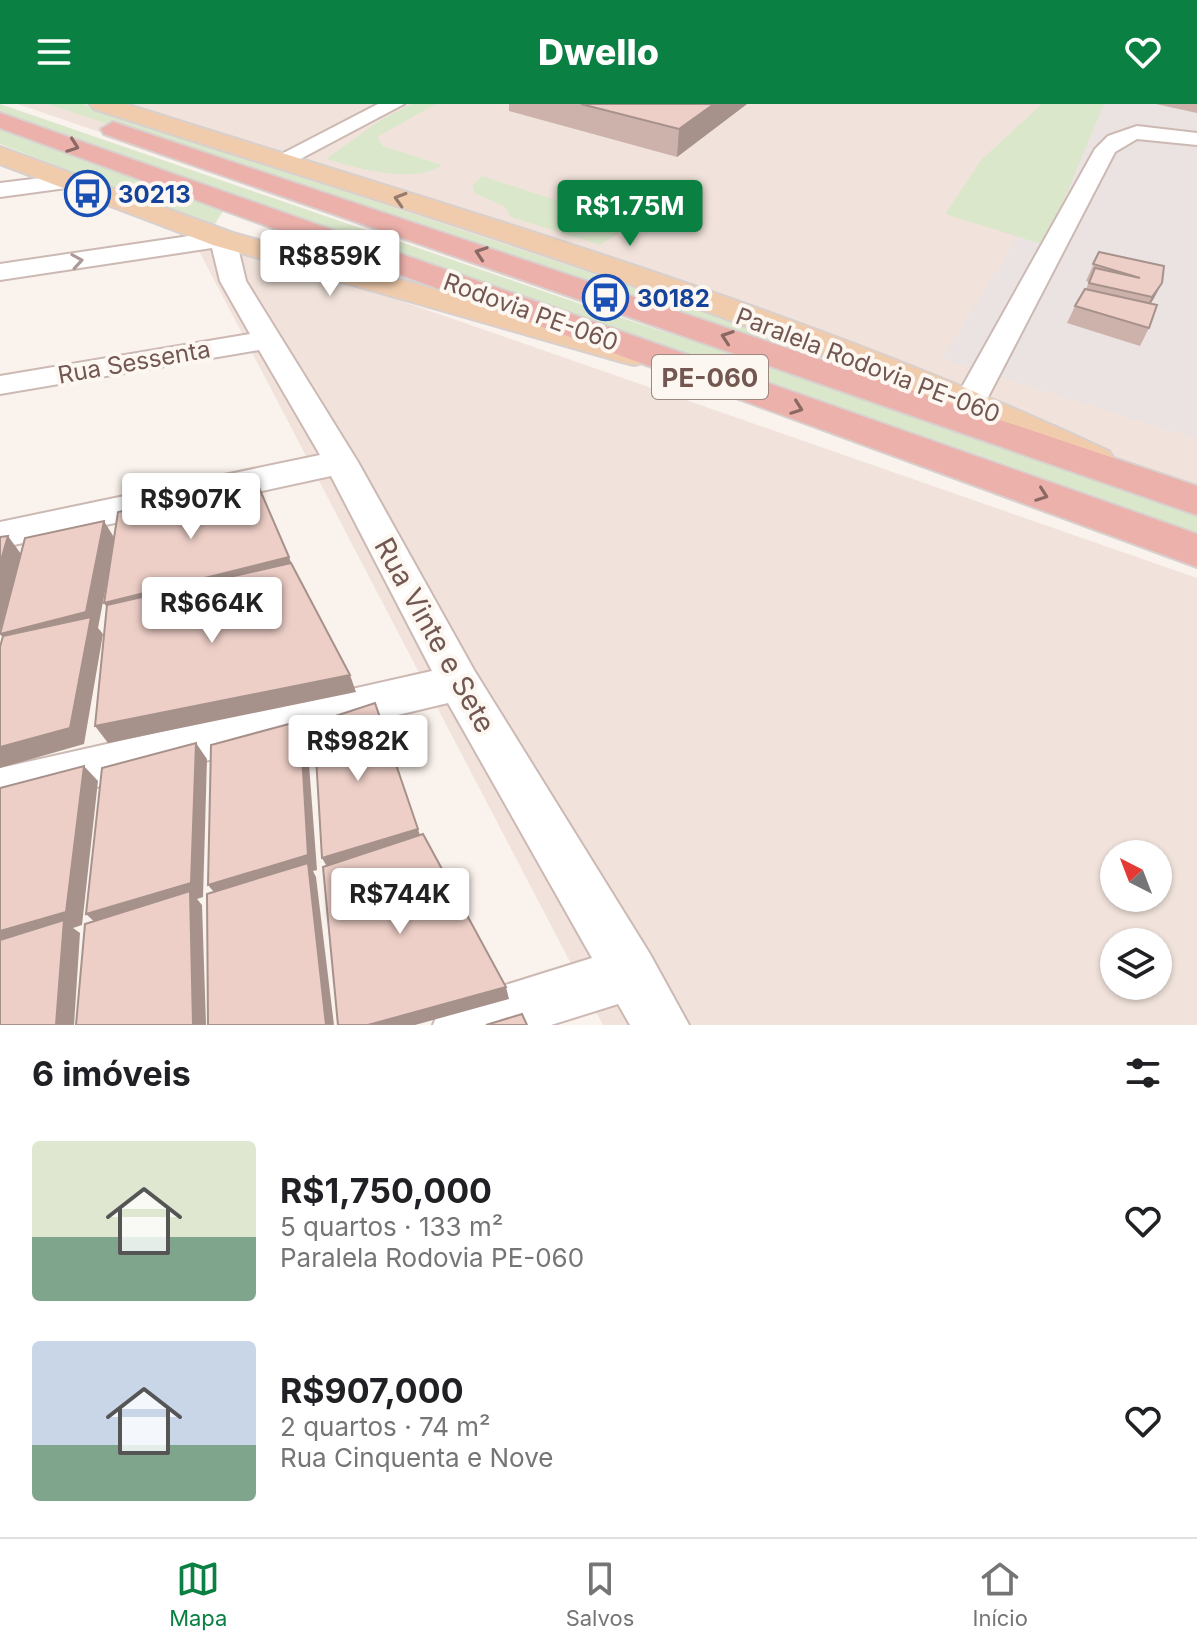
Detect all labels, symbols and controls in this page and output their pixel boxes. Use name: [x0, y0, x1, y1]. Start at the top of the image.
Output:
icon: menu: [32, 30, 76, 74]
text: Dwello: [538, 30, 659, 74]
icon: heart: [1121, 30, 1165, 74]
one-way arrow: [66, 136, 80, 153]
bus stop icon: 30213: [63, 170, 111, 218]
place label: 30213: [118, 180, 191, 209]
pin: R$1.75M: [556, 180, 704, 248]
text: R$1.75M: [575, 190, 685, 221]
one-way arrow: [393, 192, 407, 208]
pin: R$859K: [265, 230, 395, 298]
text: R$859K: [278, 240, 382, 271]
one-way arrow: [474, 246, 488, 262]
one-way arrow: [70, 253, 84, 270]
street label: Rodovia PE-060: [440, 267, 622, 357]
bus stop icon: 30182: [582, 274, 630, 322]
place label: 30182: [637, 284, 710, 313]
street label: Paralela Rodovia PE-060: [732, 301, 1004, 429]
one-way arrow: [720, 331, 734, 347]
street label: Rua Sessenta: [56, 334, 212, 390]
road number: PE-060: [652, 355, 768, 399]
one-way arrow: [789, 398, 803, 415]
pin: R$907K: [126, 473, 256, 541]
text: R$907K: [140, 483, 242, 514]
one-way arrow: [1034, 486, 1048, 502]
street label: Rua Vinte e Sete: [367, 532, 503, 738]
pin: R$664K: [147, 577, 277, 645]
text: R$664K: [160, 587, 264, 618]
pin: R$982K: [293, 715, 423, 783]
text: R$982K: [307, 725, 409, 756]
north arrow: [1100, 840, 1172, 912]
map controls: [1100, 840, 1172, 1000]
pin: R$744K: [335, 868, 465, 936]
text: R$744K: [349, 878, 451, 909]
button: layers: [1100, 928, 1172, 1000]
icon: filters: [1121, 1051, 1165, 1095]
text: 6 imóveis: [32, 1053, 191, 1094]
text: R$1,750,000: [280, 1170, 492, 1211]
icon: home: [96, 1173, 192, 1269]
icon: heart: [1121, 1199, 1165, 1243]
text: 5 quartos · 133 m²: [280, 1211, 503, 1242]
text: Paralela Rodovia PE-060: [280, 1242, 584, 1273]
text: R$907,000: [280, 1370, 464, 1411]
icon: home: [96, 1373, 192, 1469]
icon: heart: [1121, 1399, 1165, 1443]
text: 2 quartos · 74 m²: [280, 1411, 491, 1442]
text: Rua Cinquenta e Nove: [280, 1442, 553, 1473]
tab: Mapa: [169, 1557, 227, 1631]
tab: Salvos: [566, 1557, 634, 1631]
tab: Início: [973, 1557, 1028, 1631]

